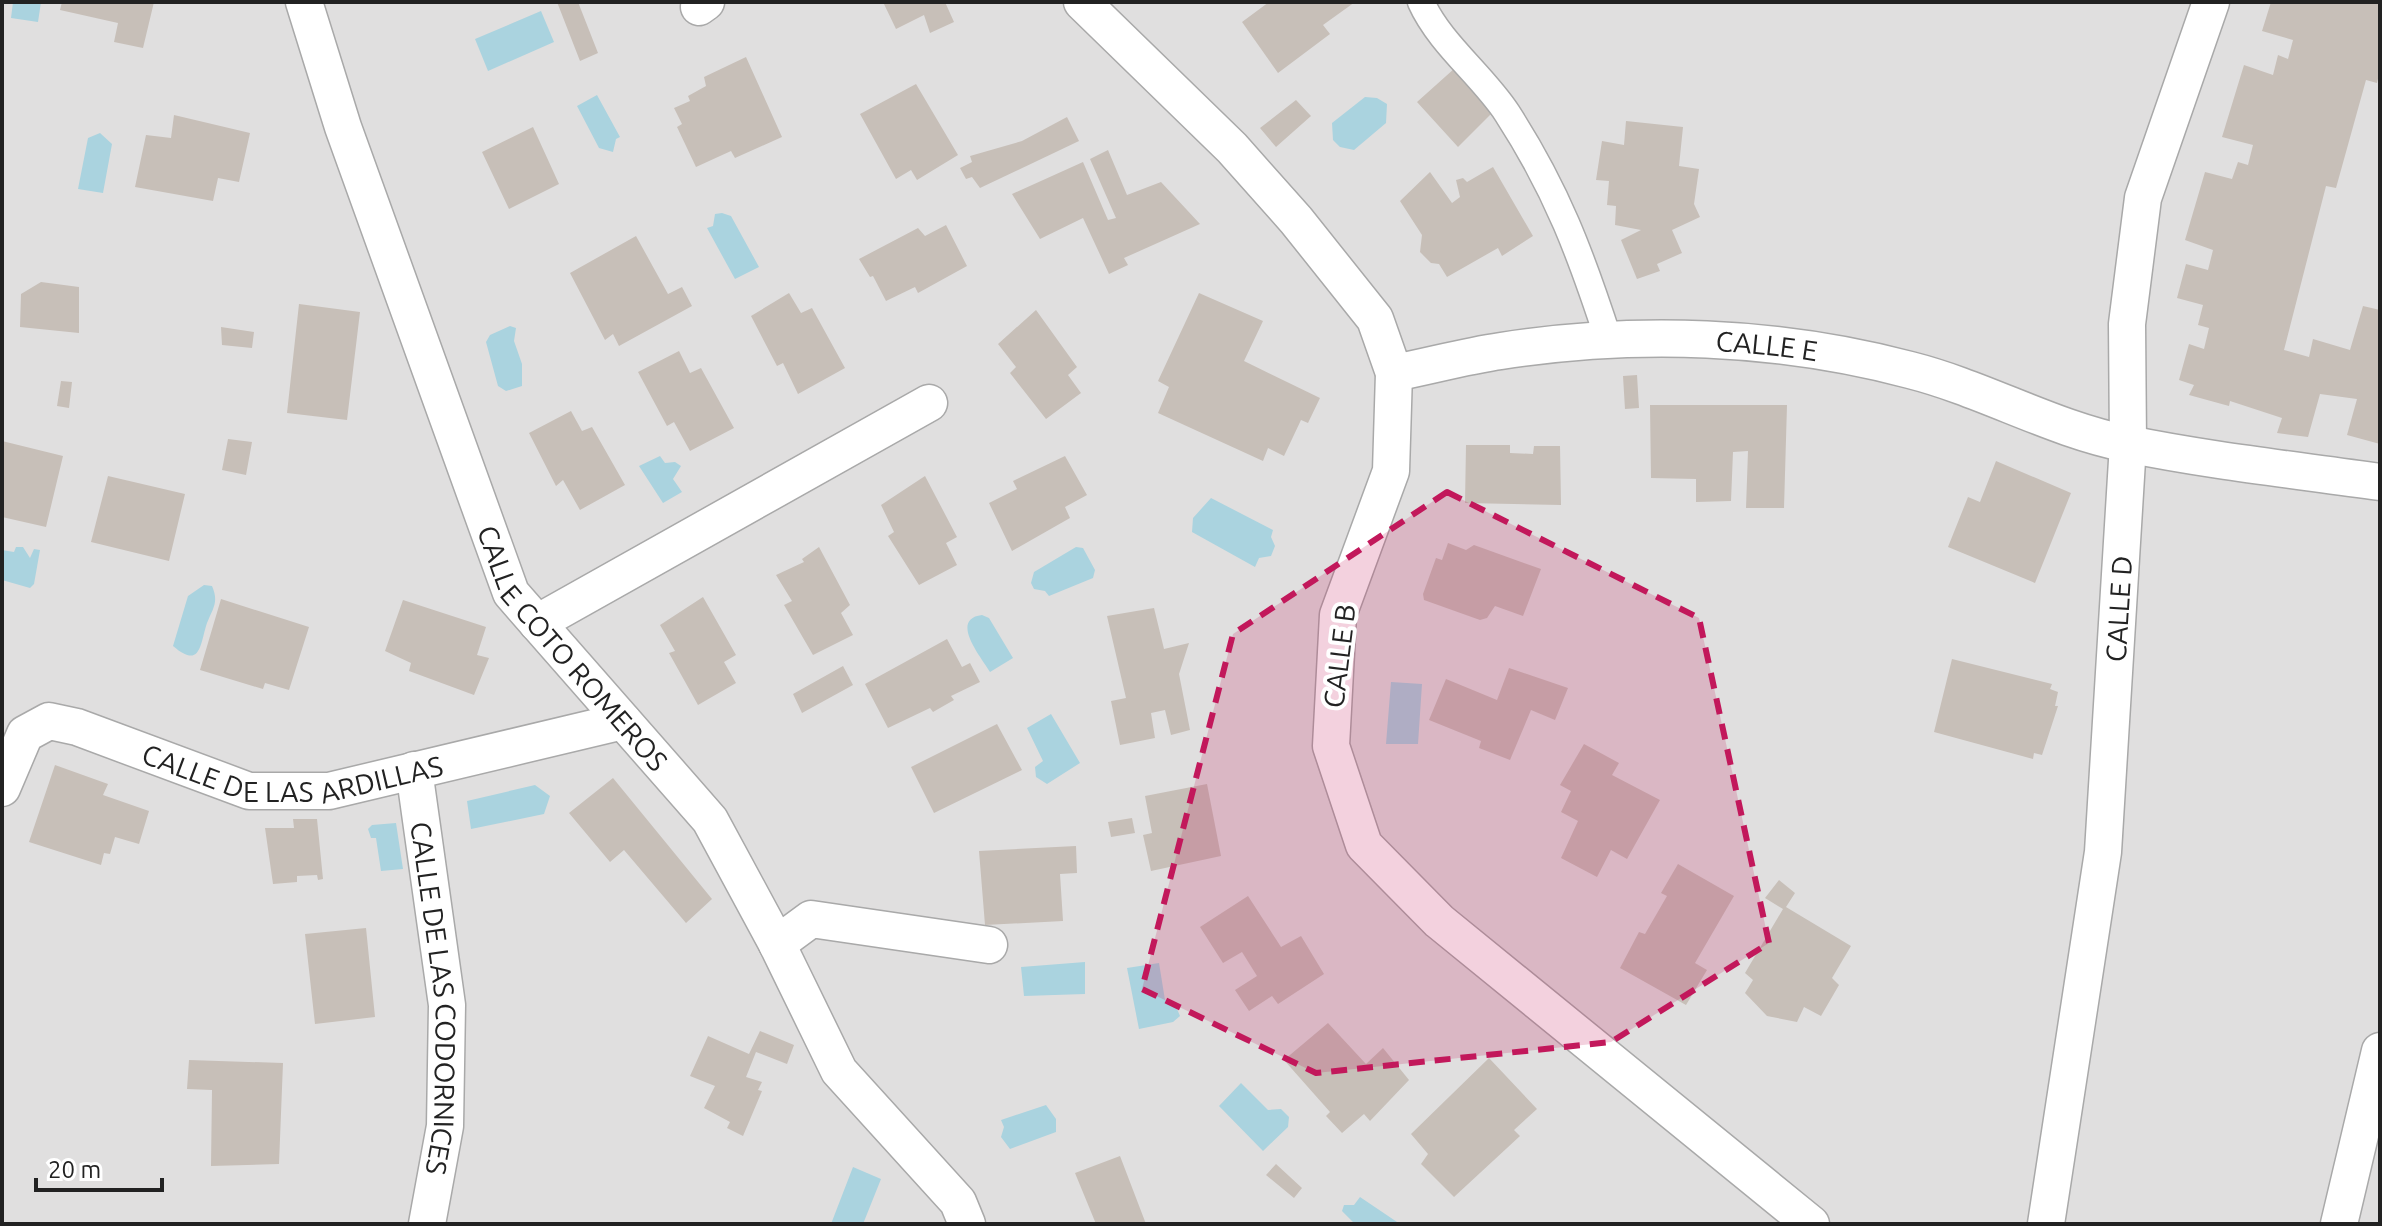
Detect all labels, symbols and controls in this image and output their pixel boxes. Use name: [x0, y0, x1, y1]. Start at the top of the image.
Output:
street label: CALLE E: [1715, 324, 1820, 366]
street label: CALLE COTO ROMEROS: [472, 521, 674, 776]
street label: CALLE D: [2099, 555, 2137, 663]
street label: CALLE B: [1317, 602, 1361, 710]
street label: CALLE DE LAS ARDILLAS: [138, 737, 446, 808]
street label: CALLE DE LAS CODORNICES: [406, 819, 463, 1178]
scale bar: [36, 1142, 162, 1192]
text: 20 m: [48, 1156, 101, 1183]

